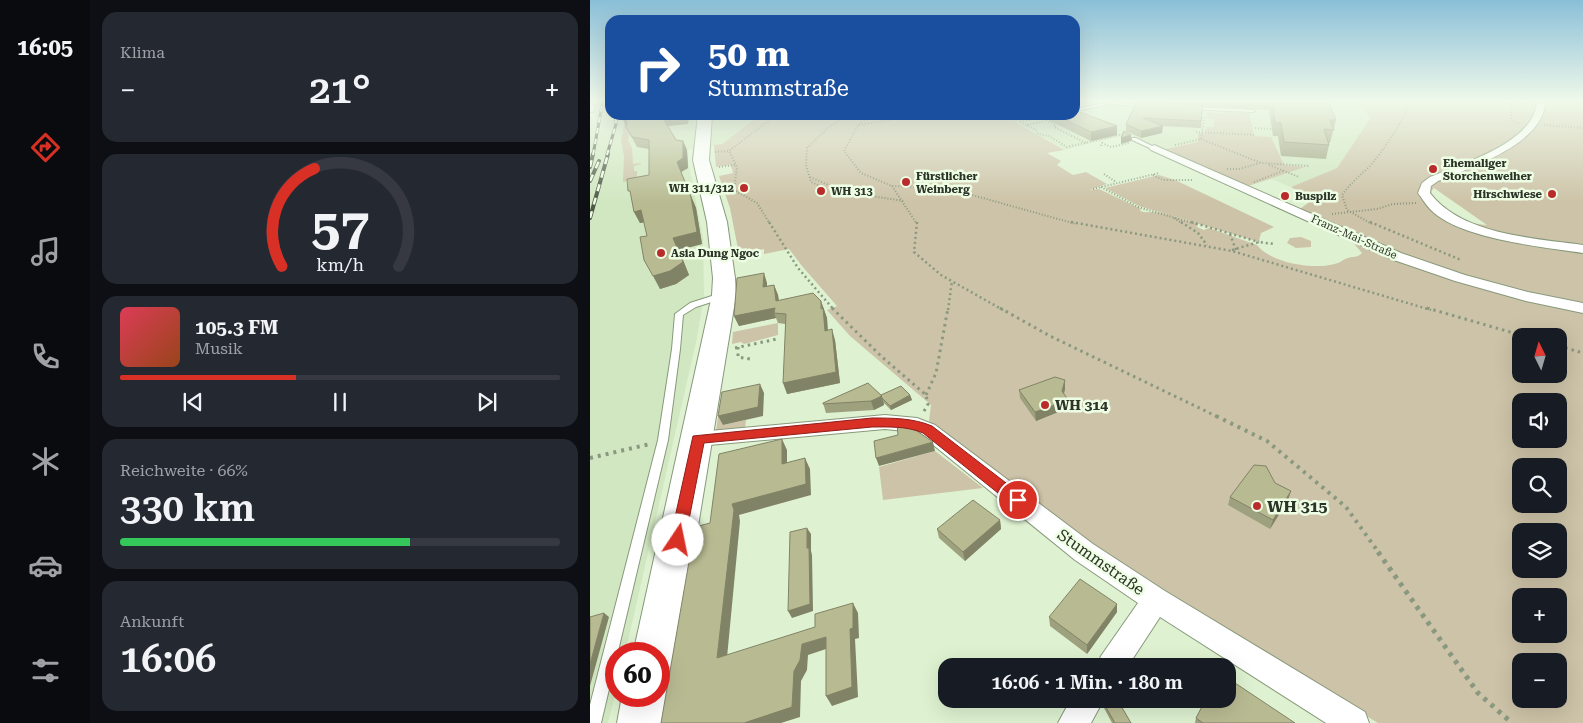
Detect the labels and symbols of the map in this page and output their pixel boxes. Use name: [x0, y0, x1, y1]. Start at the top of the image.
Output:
place label: Ehemaliger Storchenweiher: [1443, 157, 1532, 183]
marker: Ehemaliger Storchenweiher: [1427, 163, 1439, 175]
place label: Fürstlicher Weinberg: [916, 170, 978, 196]
marker: Fürstlicher Weinberg: [900, 176, 912, 188]
place label: WH 311/312: [669, 182, 734, 195]
marker: WH 311/312: [738, 182, 750, 194]
marker: WH 313: [815, 185, 827, 197]
place label: WH 313: [831, 185, 873, 198]
place label: Hirschwiese: [1473, 188, 1543, 201]
marker: Hirschwiese: [1546, 188, 1558, 200]
marker: Buspilz: [1279, 190, 1291, 202]
place label: Buspilz: [1295, 190, 1336, 203]
street label: Franz-Mai-Straße: [1309, 212, 1399, 262]
marker: Asia Dung Ngoc: [655, 247, 667, 259]
place label: Asia Dung Ngoc: [671, 247, 760, 260]
north arrow: [1512, 328, 1568, 382]
place label: WH 314: [1055, 397, 1108, 413]
marker: WH 314: [1039, 399, 1051, 411]
pin: [997, 479, 1039, 521]
place label: WH 315: [1267, 497, 1328, 516]
marker: WH 315: [1251, 500, 1263, 512]
position arrow: [651, 513, 703, 565]
street label: Stummstraße: [1054, 525, 1149, 599]
speed limit sign: 60: [605, 642, 670, 707]

